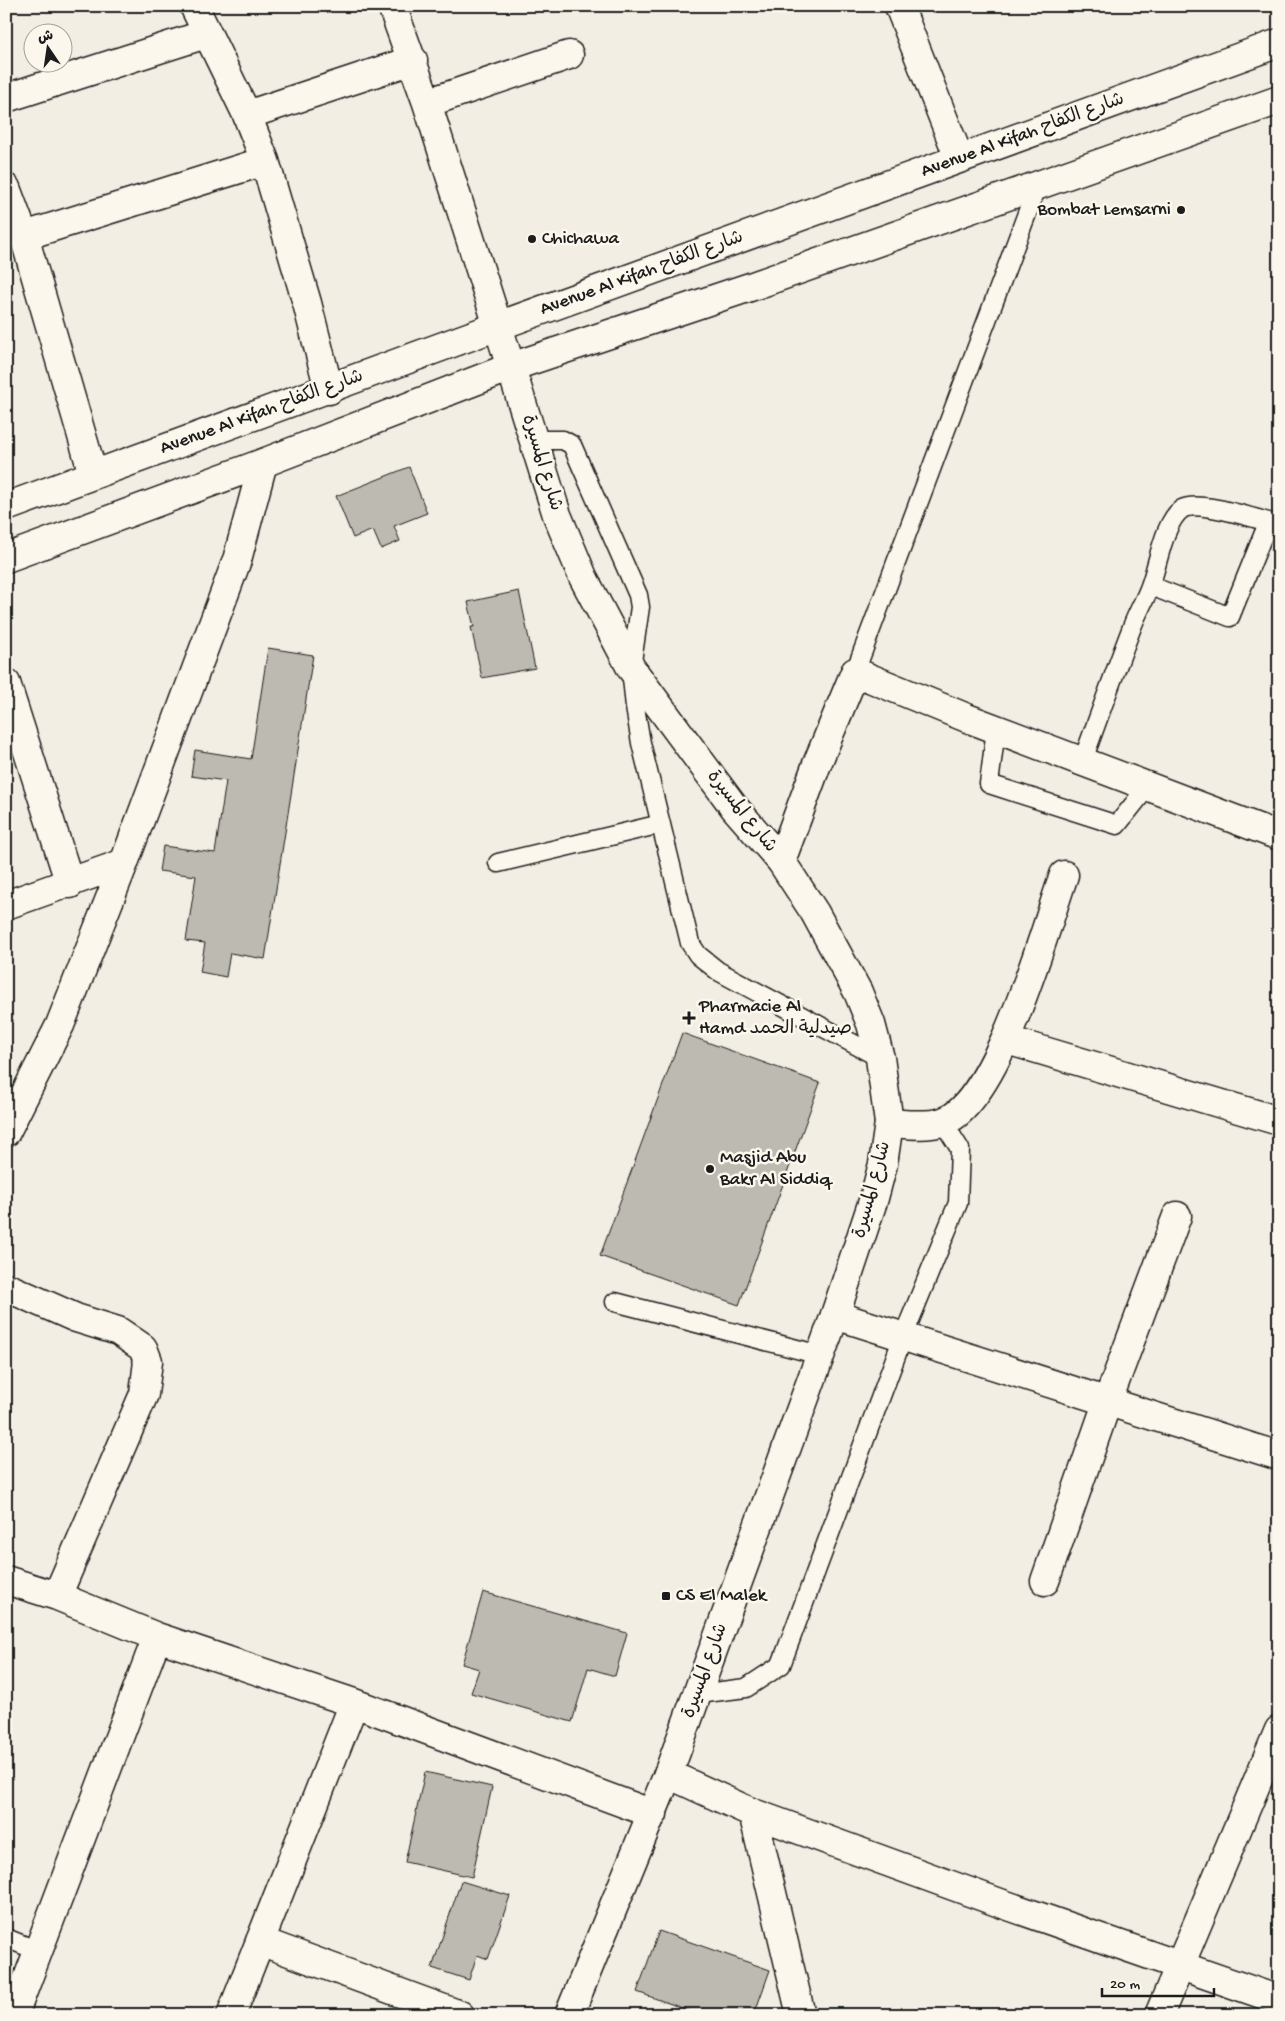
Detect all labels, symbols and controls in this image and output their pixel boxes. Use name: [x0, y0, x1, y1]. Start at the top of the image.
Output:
north arrow: [22, 22, 72, 72]
text: ش: [36, 28, 55, 48]
street label: Avenue Al Kifah شارع الكفاح: [918, 88, 1128, 184]
place label: Bombat Lemsarni: [1036, 199, 1171, 222]
marker: Bombat Lemsarni: [1175, 204, 1187, 216]
street label: Avenue Al Kifah شارع الكفاح: [537, 226, 747, 322]
place label: Chichawa: [542, 228, 621, 251]
marker: Chichawa: [526, 233, 538, 245]
street label: Avenue Al Kifah شارع الكفاح: [157, 365, 367, 461]
street label: شارع المسيرة: [515, 412, 567, 514]
street label: شارع المسيرة: [701, 766, 781, 858]
place label: Pharmacie Al Hamd صيدلية الحمد: [698, 996, 852, 1041]
marker: Pharmacie Al Hamd صيدلية الحمد: [683, 1012, 695, 1024]
street label: شارع المسيرة: [849, 1139, 897, 1241]
place label: Masjid Abu Bakr Al Siddiq: [719, 1147, 833, 1192]
marker: Masjid Abu Bakr Al Siddiq: [704, 1163, 716, 1175]
place label: CS El Malek: [676, 1585, 768, 1608]
marker: CS El Malek: [660, 1590, 672, 1602]
street label: شارع المسيرة: [678, 1620, 734, 1722]
scale bar: [1102, 1966, 1215, 1998]
text: 20 m: [1110, 1976, 1140, 1994]

